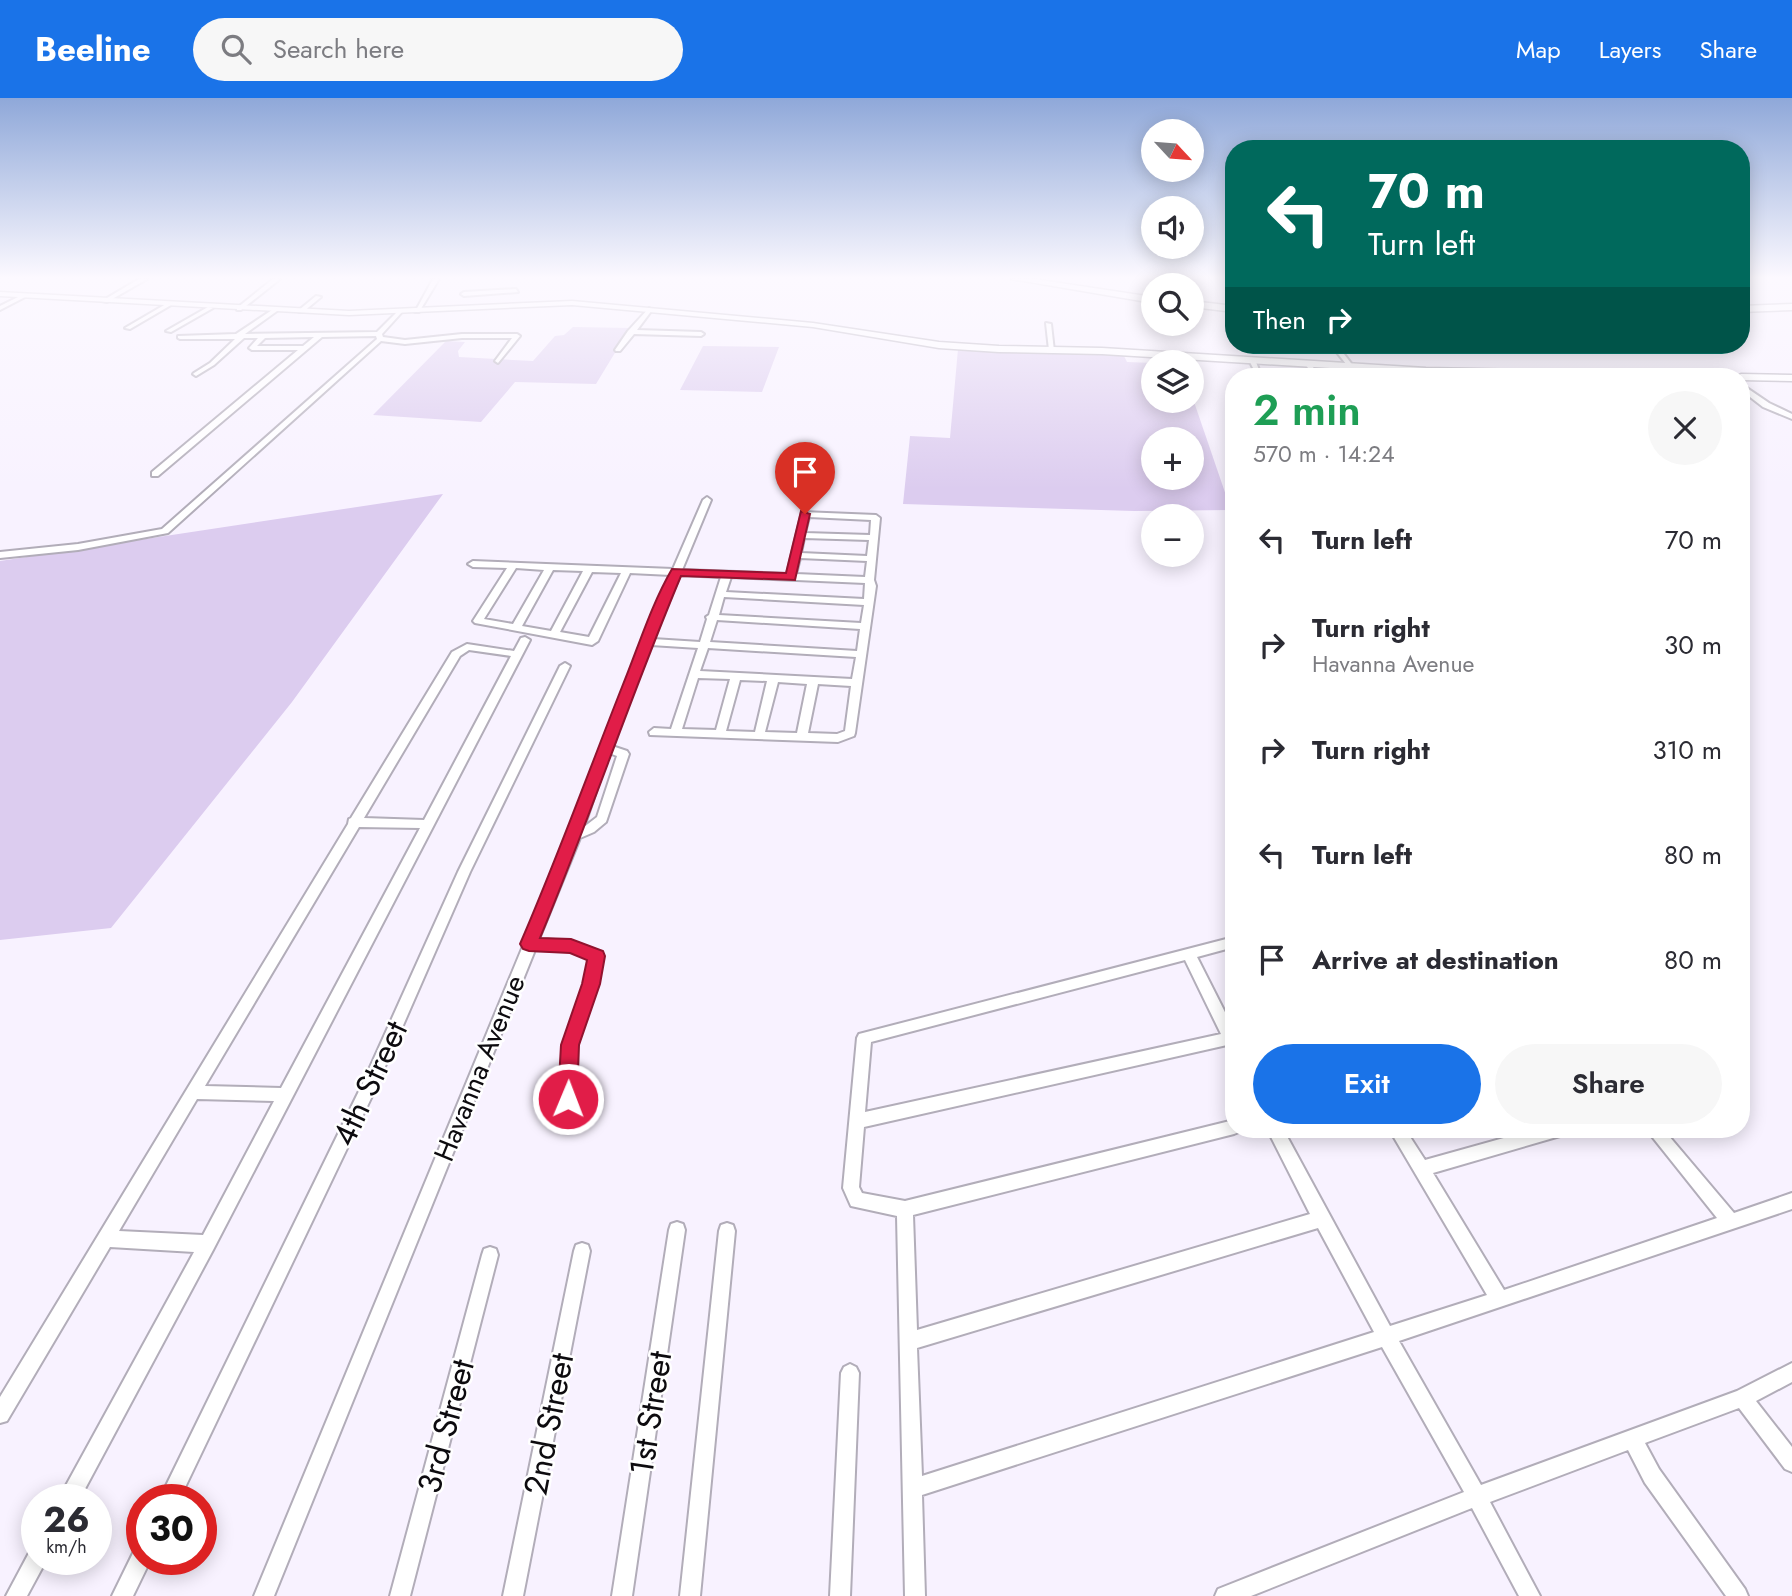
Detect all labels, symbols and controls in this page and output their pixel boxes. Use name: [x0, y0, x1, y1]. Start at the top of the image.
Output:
search box: [193, 18, 683, 81]
text: Beeline: [35, 26, 151, 73]
icon: search: [217, 30, 255, 68]
text: Search here: [273, 30, 404, 68]
text: Map: [1516, 32, 1561, 67]
text: Layers: [1599, 32, 1661, 67]
text: Share: [1699, 32, 1757, 67]
north arrow: [1141, 119, 1204, 182]
map controls: [1141, 119, 1204, 567]
text: 70 m: [1368, 156, 1485, 226]
icon: left: [1253, 168, 1344, 259]
button: sound: [1141, 196, 1204, 259]
text: Turn left: [1368, 221, 1475, 267]
button: search: [1141, 273, 1204, 336]
text: Then: [1253, 301, 1306, 339]
icon: right: [1320, 301, 1358, 339]
button: layers: [1141, 350, 1204, 413]
text: 2 min: [1253, 380, 1361, 441]
button: close: [1648, 391, 1722, 465]
button: +: [1141, 427, 1204, 490]
text: 570 m · 14:24: [1253, 437, 1395, 471]
pin: [775, 442, 835, 514]
icon: arrive: [786, 453, 824, 491]
button: −: [1141, 504, 1204, 567]
icon: left: [1253, 521, 1291, 559]
text: Turn left: [1312, 521, 1412, 559]
text: 70 m: [1665, 521, 1722, 559]
text: Turn right: [1312, 609, 1430, 647]
icon: right: [1253, 626, 1291, 664]
text: 30 m: [1664, 626, 1722, 664]
text: Havanna Avenue: [1312, 647, 1474, 681]
icon: right: [1253, 731, 1291, 769]
text: Turn right: [1312, 731, 1430, 769]
text: 310 m: [1652, 731, 1722, 769]
icon: left: [1253, 836, 1291, 874]
text: Turn left: [1312, 836, 1412, 874]
text: 80 m: [1664, 836, 1722, 874]
icon: arrive: [1253, 941, 1291, 979]
text: Arrive at destination: [1312, 941, 1559, 979]
text: 80 m: [1664, 941, 1722, 979]
street label: Havanna Avenue: [423, 969, 535, 1167]
street label: 4th Street: [320, 1013, 419, 1153]
button: Exit: [1253, 1044, 1481, 1124]
button: Share: [1495, 1044, 1722, 1124]
position arrow: [531, 1062, 605, 1136]
street label: 1st Street: [618, 1348, 683, 1478]
street label: 2nd Street: [512, 1349, 585, 1499]
street label: 3rd Street: [405, 1354, 486, 1498]
speed limit sign: 30: [126, 1484, 217, 1575]
text: 26: [43, 1495, 90, 1545]
text: km/h: [46, 1534, 87, 1560]

